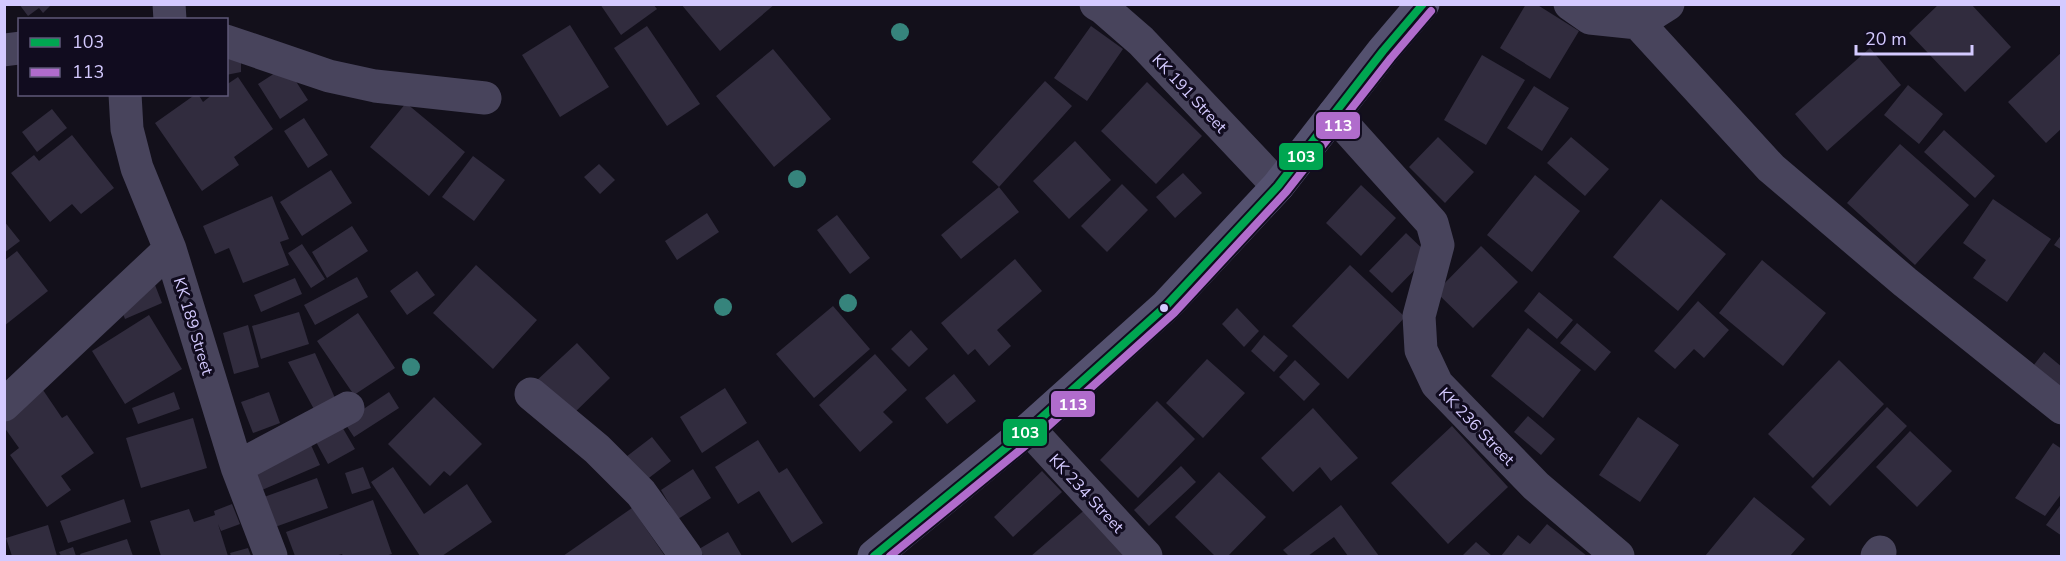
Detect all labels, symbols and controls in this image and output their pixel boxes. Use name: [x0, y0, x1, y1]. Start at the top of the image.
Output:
legend: [18, 18, 228, 96]
scale bar: [1856, 18, 1972, 56]
text: 20 m: [1865, 27, 1907, 51]
text: 103: [72, 30, 104, 54]
street label: KK 191 Street: [1147, 49, 1232, 138]
text: 113: [72, 60, 104, 84]
line badge: 113: [1315, 111, 1361, 140]
text: 113: [1324, 115, 1352, 137]
line badge: 103: [1278, 142, 1324, 171]
text: 103: [1287, 146, 1315, 168]
street label: KK 189 Street: [168, 275, 218, 378]
unlabelled marker: [1158, 302, 1170, 314]
street label: KK 236 Street: [1433, 383, 1519, 471]
line badge: 113: [1050, 390, 1096, 418]
text: 113: [1059, 394, 1087, 416]
line badge: 103: [1002, 418, 1048, 447]
text: 103: [1011, 422, 1039, 444]
street label: KK 234 Street: [1044, 449, 1129, 538]

